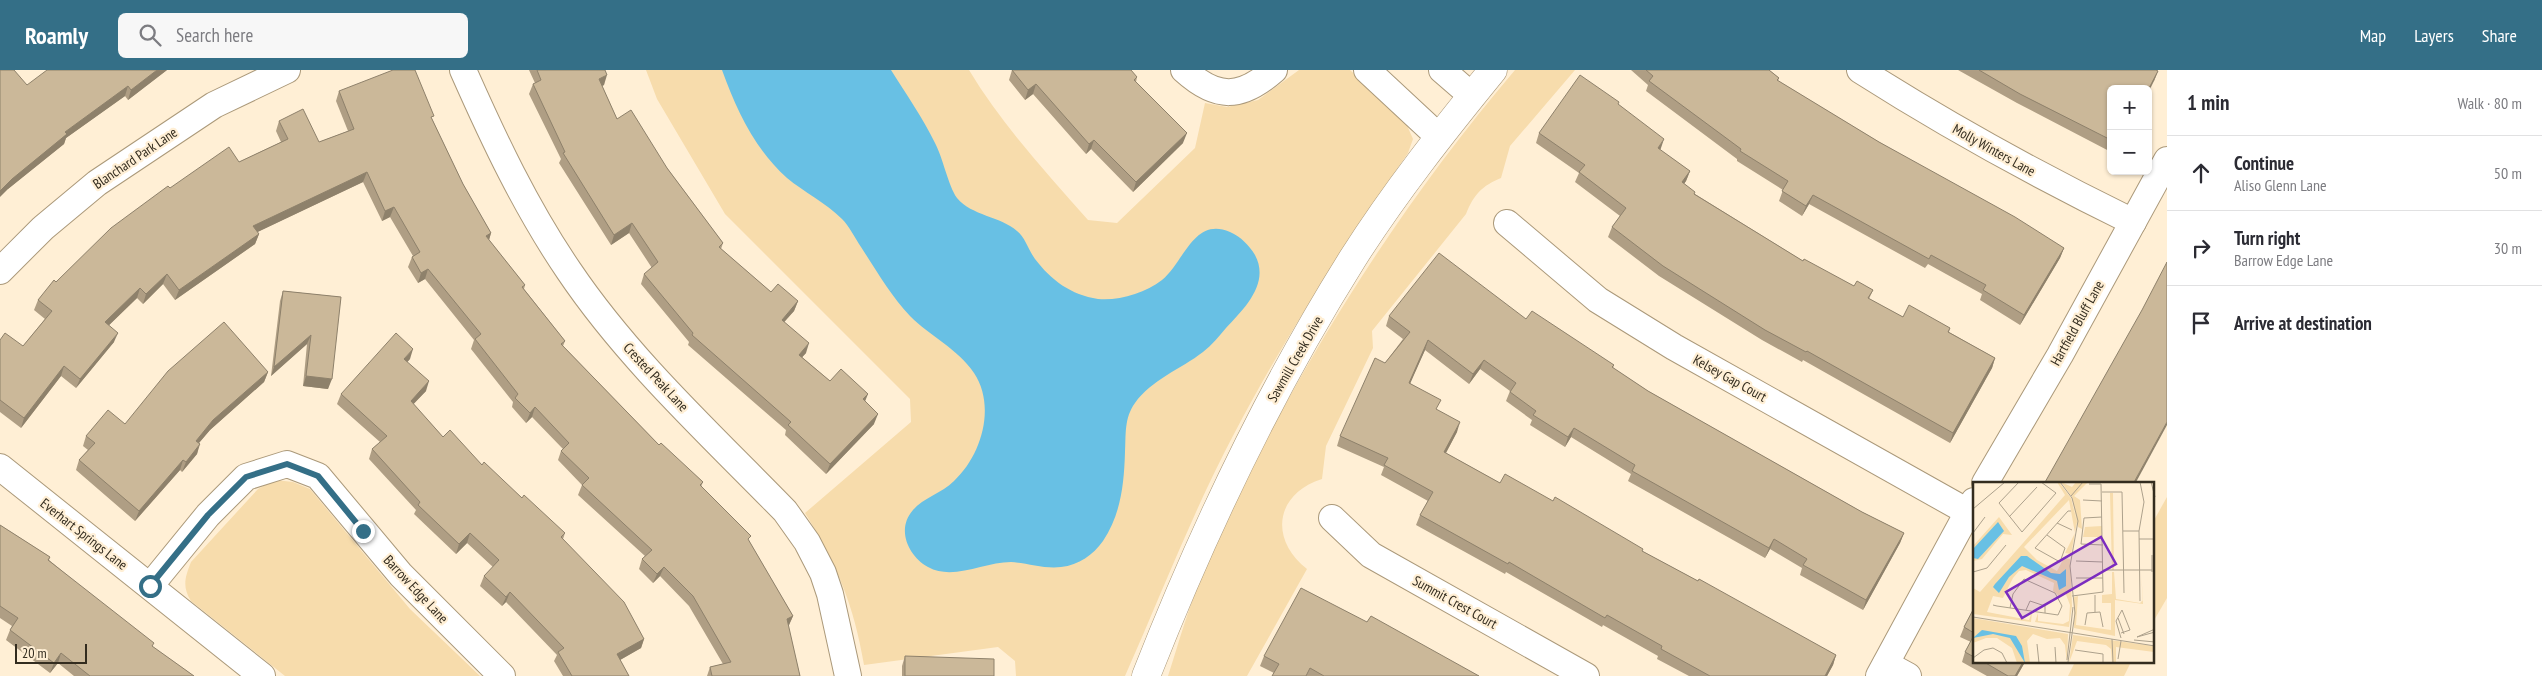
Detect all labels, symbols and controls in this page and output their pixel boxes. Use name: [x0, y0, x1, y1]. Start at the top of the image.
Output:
search box: [118, 13, 468, 58]
text: Roamly: [25, 20, 88, 51]
icon: search: [136, 21, 164, 49]
text: Search here: [176, 23, 253, 47]
text: Map: [2360, 24, 2386, 47]
text: Layers: [2414, 24, 2454, 47]
text: Share: [2482, 24, 2517, 47]
map controls: [2107, 85, 2152, 175]
button: +: [2107, 85, 2152, 130]
text: 1 min: [2187, 89, 2229, 116]
text: Walk · 80 m: [2457, 93, 2522, 113]
street label: Molly Winters Lane: [1949, 120, 2039, 180]
street label: Blanchard Park Lane: [89, 123, 181, 193]
button: −: [2107, 130, 2152, 175]
text: Continue: [2234, 151, 2294, 175]
icon: ahead: [2187, 159, 2215, 187]
text: 50 m: [2494, 163, 2522, 183]
text: Aliso Glenn Lane: [2234, 175, 2327, 195]
text: Turn right: [2234, 226, 2300, 250]
icon: right: [2187, 234, 2215, 262]
text: 30 m: [2494, 238, 2522, 258]
text: Barrow Edge Lane: [2234, 250, 2333, 270]
street label: Hartfield Bluff Lane: [2046, 277, 2108, 369]
icon: arrive: [2187, 309, 2215, 337]
text: Arrive at destination: [2234, 311, 2372, 335]
street label: Sawmill Creek Drive: [1263, 313, 1327, 405]
street label: Crested Peak Lane: [620, 339, 693, 415]
street label: Kelsey Gap Court: [1690, 350, 1770, 406]
inset map: [1973, 482, 2154, 664]
street label: Everhart Springs Lane: [37, 494, 131, 574]
route end: [352, 520, 375, 543]
street label: Barrow Edge Lane: [380, 551, 452, 627]
street label: Summit Crest Court: [1410, 571, 1500, 633]
route start: [139, 575, 162, 598]
scale bar: [15, 641, 88, 664]
text: 20 m: [22, 644, 47, 662]

